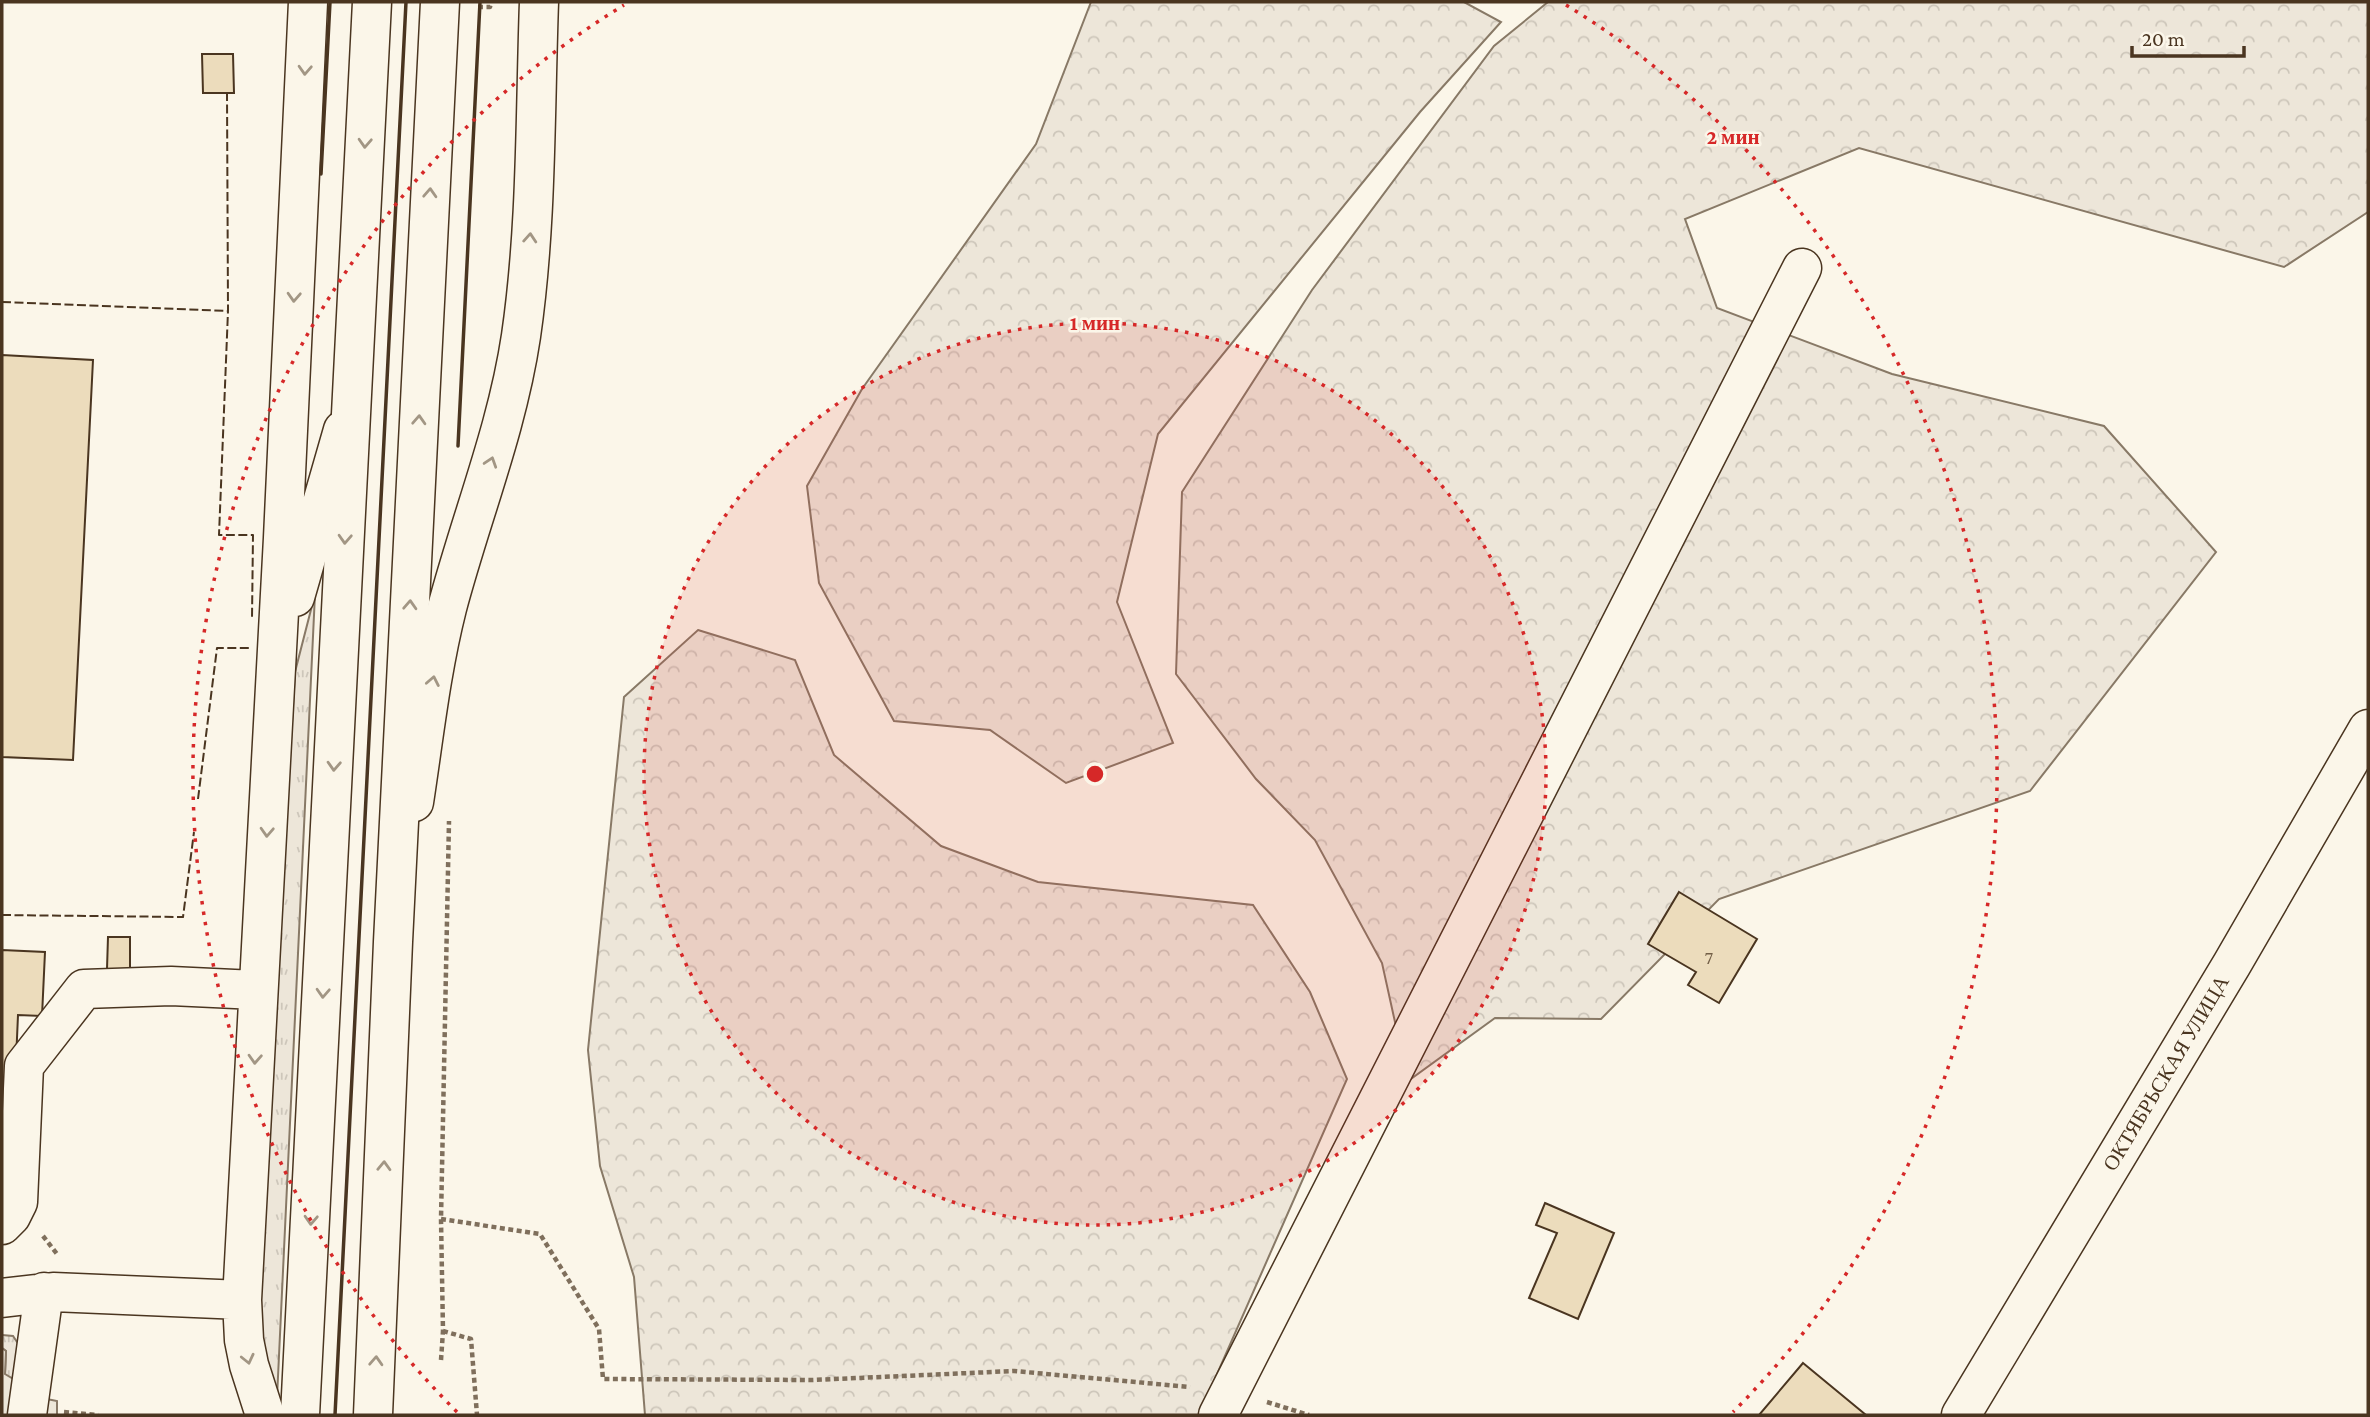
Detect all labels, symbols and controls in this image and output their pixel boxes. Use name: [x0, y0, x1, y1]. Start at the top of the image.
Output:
scale bar: [2132, 14, 2244, 58]
text: 20 m: [2142, 27, 2185, 51]
one-way arrow: [298, 65, 313, 76]
text: 2 мин: [1706, 125, 1760, 149]
one-way arrow: [358, 138, 373, 149]
one-way arrow: [423, 187, 438, 198]
one-way arrow: [522, 232, 537, 243]
one-way arrow: [287, 292, 302, 303]
text: 1 мин: [1070, 311, 1120, 335]
one-way arrow: [412, 414, 427, 425]
one-way arrow: [483, 456, 498, 468]
one-way arrow: [338, 534, 353, 545]
one-way arrow: [402, 599, 417, 610]
one-way arrow: [425, 675, 440, 687]
one-way arrow: [327, 761, 342, 772]
centre of rings: [1083, 762, 1107, 786]
one-way arrow: [259, 827, 274, 838]
house number: 7: [1705, 948, 1713, 968]
street label: ОКТЯБРЬСКАЯ УЛИЦА: [2098, 970, 2234, 1175]
one-way arrow: [315, 988, 330, 999]
one-way arrow: [247, 1054, 262, 1065]
one-way arrow: [377, 1160, 392, 1171]
one-way arrow: [304, 1215, 319, 1226]
one-way arrow: [240, 1353, 254, 1365]
one-way arrow: [368, 1355, 383, 1366]

